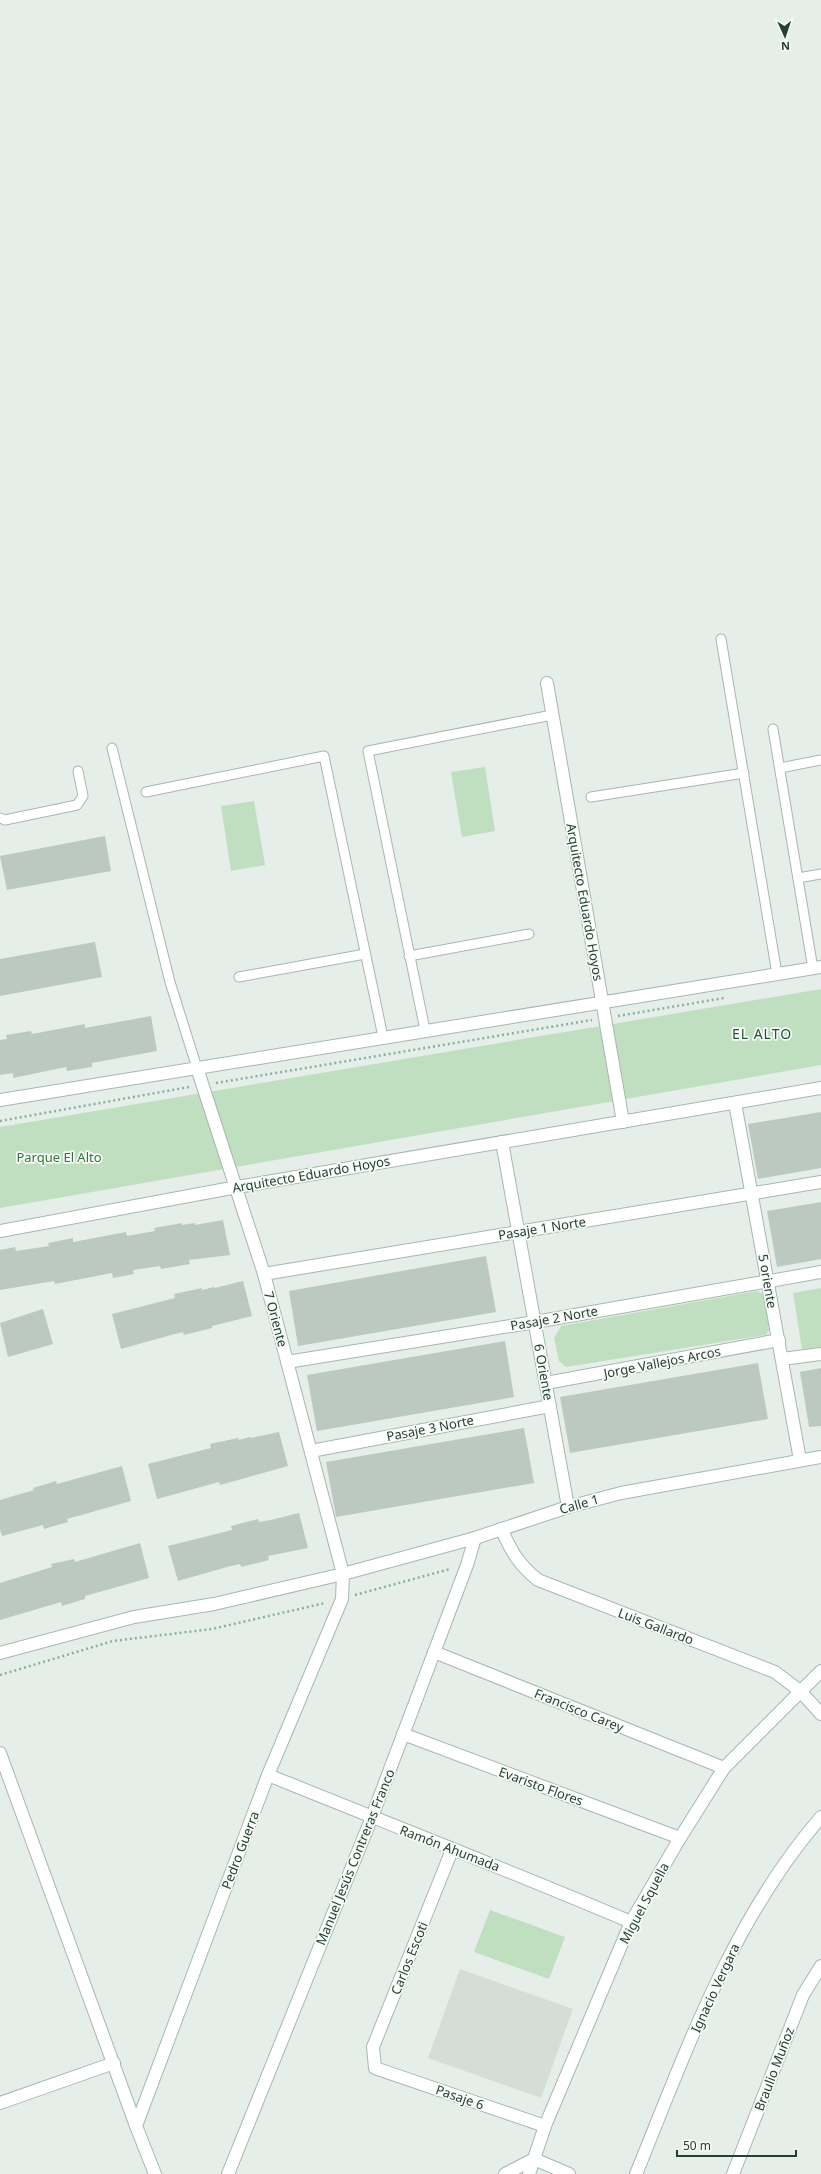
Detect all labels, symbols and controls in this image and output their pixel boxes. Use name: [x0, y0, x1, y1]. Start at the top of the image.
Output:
north arrow: [765, 16, 805, 56]
text: N: [781, 39, 790, 54]
street label: Arquitecto Eduardo Hoyos: [562, 822, 608, 982]
district label: EL ALTO: [732, 1024, 792, 1043]
park label: Parque El Alto: [16, 1148, 102, 1166]
street label: Arquitecto Eduardo Hoyos: [231, 1151, 391, 1197]
street label: Pasaje 1 Norte: [497, 1212, 587, 1244]
street label: 5 oriente: [754, 1252, 782, 1310]
street label: 7 Oriente: [260, 1289, 292, 1349]
street label: Pasaje 2 Norte: [509, 1301, 599, 1335]
street label: 6 Oriente: [530, 1342, 558, 1402]
street label: Jorge Vallejos Arcos: [600, 1342, 722, 1383]
street label: Pasaje 3 Norte: [385, 1411, 475, 1445]
street label: Calle 1: [557, 1490, 601, 1518]
street label: Luis Gallardo: [616, 1603, 696, 1649]
street label: Francisco Carey: [532, 1684, 627, 1736]
street label: Evaristo Flores: [496, 1762, 586, 1810]
street label: Manuel Jesús Contreras Franco: [311, 1766, 399, 1948]
street label: Pedro Guerra: [217, 1808, 263, 1892]
street label: Ramón Ahumada: [397, 1821, 503, 1875]
street label: Miguel Squella: [615, 1859, 673, 1947]
street label: Carlos Escoti: [386, 1919, 432, 1997]
street label: Ignacio Vergara: [686, 1941, 744, 2035]
street label: Braulio Muñoz: [750, 2024, 798, 2114]
street label: Pasaje 6: [433, 2080, 487, 2114]
scale bar: [677, 2132, 796, 2158]
text: 50 m: [683, 2137, 711, 2154]

